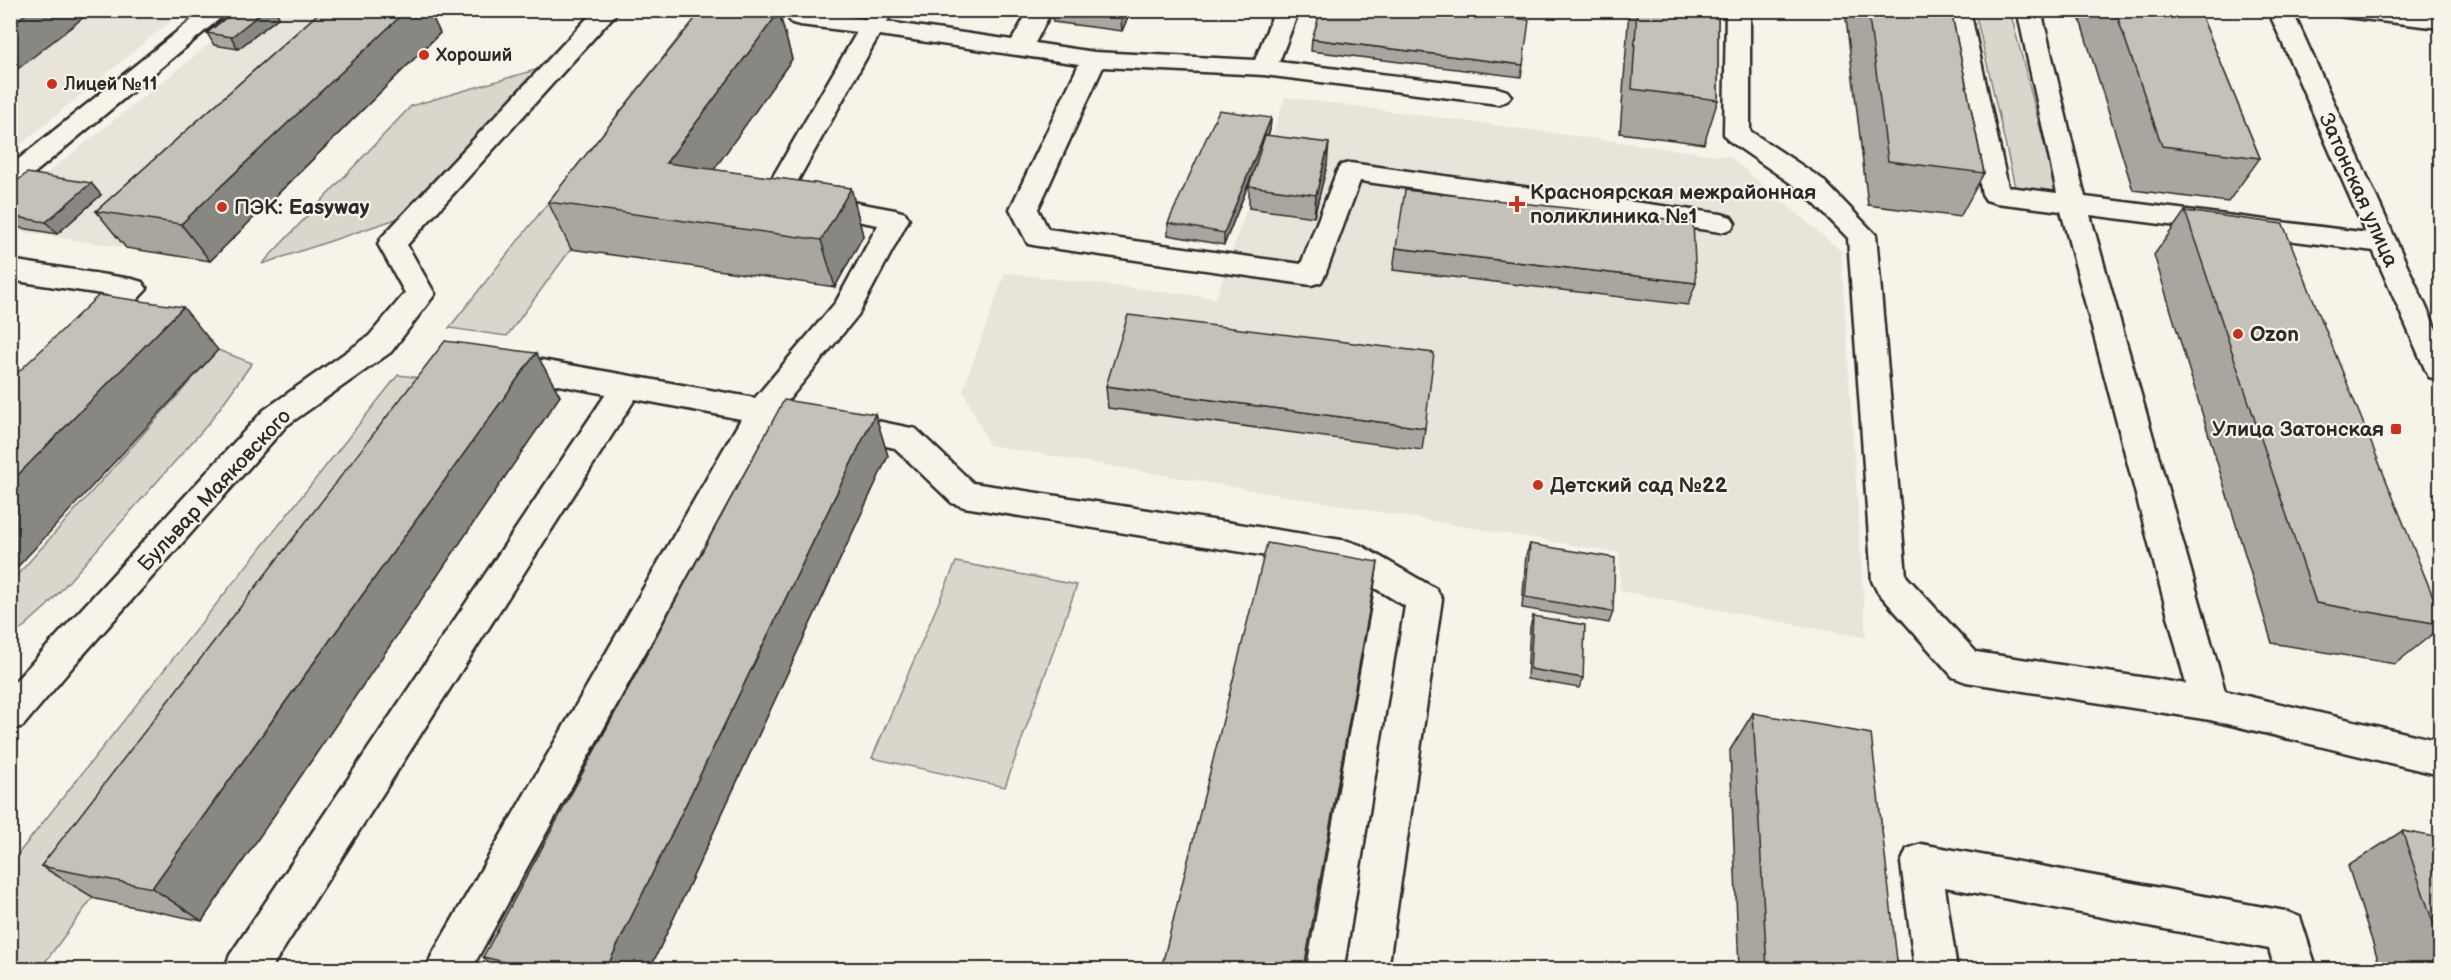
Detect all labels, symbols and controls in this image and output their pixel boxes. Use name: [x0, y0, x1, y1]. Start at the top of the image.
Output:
place label: Хороший: [435, 45, 512, 66]
marker: Хороший: [417, 48, 431, 62]
place label: Лицей №11: [63, 74, 157, 95]
marker: Лицей №11: [45, 77, 59, 91]
street label: Затонская улица: [2313, 109, 2404, 272]
place label: Красноярская межрайонная поликлиника №1: [1530, 180, 1816, 229]
place label: ПЭК: Easyway: [234, 195, 370, 220]
marker: Красноярская межрайонная поликлиника №1: [1508, 195, 1526, 213]
marker: ПЭК: Easyway: [215, 200, 229, 214]
place label: Ozon: [2250, 322, 2299, 347]
marker: Ozon: [2231, 327, 2245, 341]
street label: Бульвар Маяковского: [133, 404, 296, 577]
place label: Улица Затонская: [2212, 417, 2384, 442]
marker: Улица Затонская: [2389, 422, 2403, 436]
place label: Детский сад №22: [1550, 473, 1728, 498]
marker: Детский сад №22: [1531, 478, 1545, 492]

